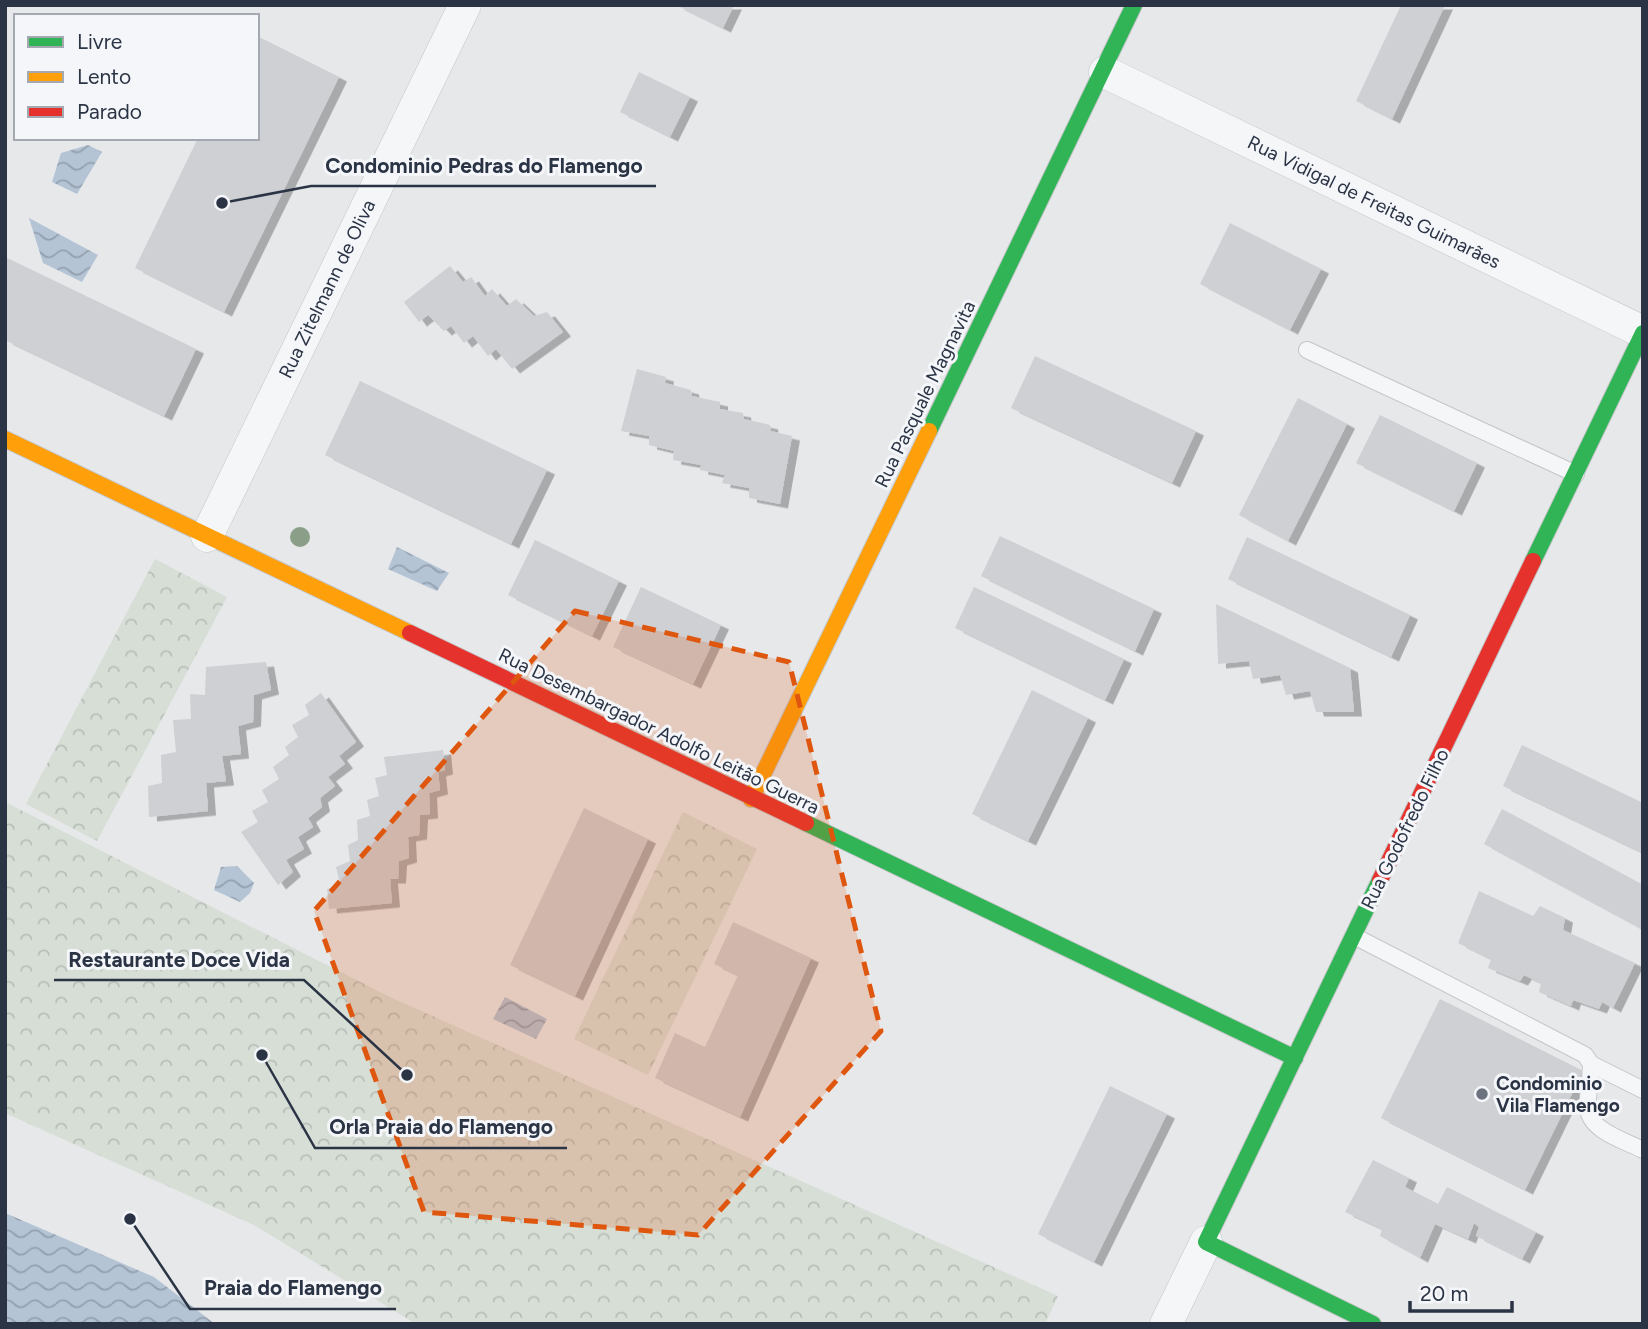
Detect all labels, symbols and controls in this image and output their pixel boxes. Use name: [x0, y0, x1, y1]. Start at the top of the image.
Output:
legend: [14, 14, 259, 140]
text: Livre: [77, 29, 122, 54]
text: Lento: [77, 64, 131, 89]
text: Parado: [77, 99, 142, 124]
street label: Rua Vidigal de Freitas Guimarães: [1244, 131, 1504, 273]
callout: Condominio Pedras do Flamengo: [311, 144, 656, 186]
text: Condominio Pedras do Flamengo: [325, 153, 643, 178]
street label: Rua Zitelmann de Oliva: [274, 196, 380, 382]
street label: Rua Pasquale Magnavita: [870, 297, 980, 491]
street label: Rua Desembargador Adolfo Leitão Guerra: [495, 643, 823, 819]
street label: Rua Godofredo Filho: [1356, 745, 1454, 913]
callout: Restaurante Doce Vida: [54, 938, 304, 980]
text: Restaurante Doce Vida: [68, 947, 290, 972]
place label: Condominio Vila Flamengo: [1496, 1072, 1620, 1117]
marker: Condominio Vila Flamengo: [1474, 1086, 1490, 1102]
callout: Orla Praia do Flamengo: [315, 1106, 567, 1148]
text: Orla Praia do Flamengo: [329, 1114, 553, 1139]
callout: Praia do Flamengo: [190, 1267, 396, 1309]
scale bar: [1410, 1270, 1512, 1314]
text: Praia do Flamengo: [204, 1275, 382, 1300]
text: 20 m: [1420, 1281, 1468, 1306]

